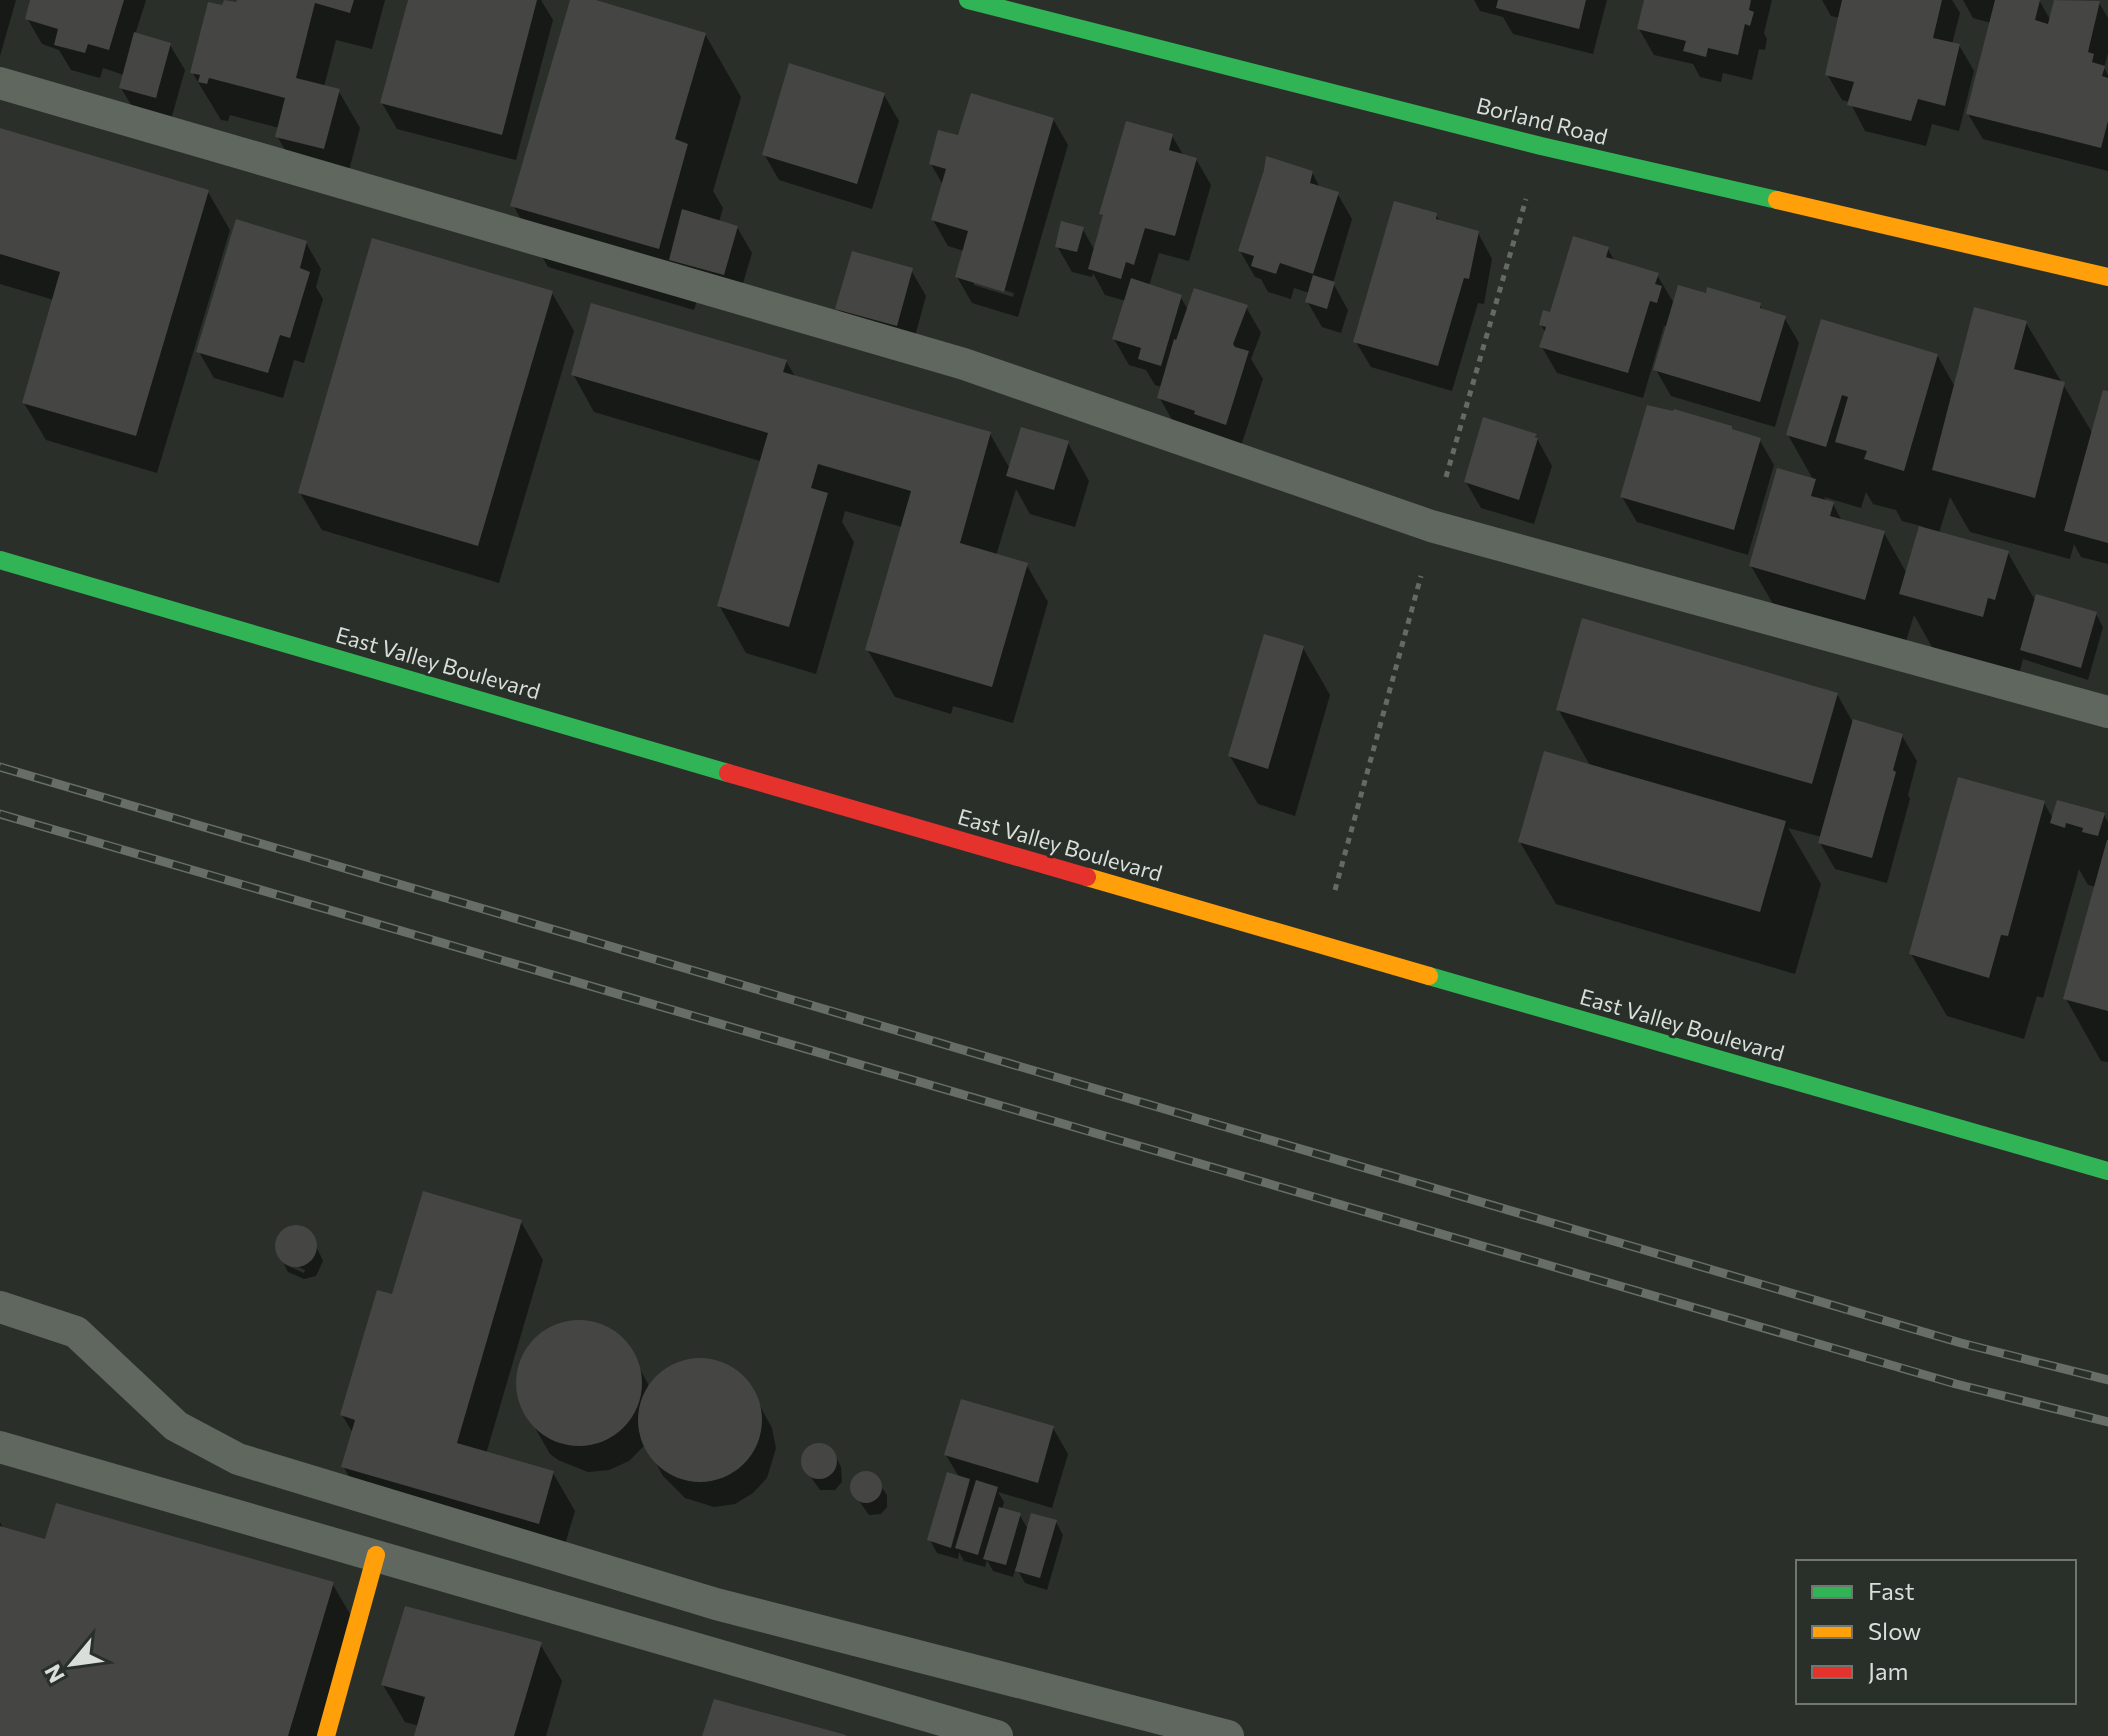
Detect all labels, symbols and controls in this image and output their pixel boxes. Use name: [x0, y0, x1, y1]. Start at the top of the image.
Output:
street label: Borland Road: [1474, 91, 1610, 150]
street label: East Valley Boulevard: [333, 620, 544, 705]
street label: East Valley Boulevard: [955, 802, 1166, 887]
street label: East Valley Boulevard: [1577, 982, 1788, 1067]
legend: [1796, 1560, 2076, 1704]
text: Fast: [1868, 1576, 1915, 1605]
text: Slow: [1868, 1616, 1921, 1645]
north arrow: [32, 1624, 112, 1704]
text: Jam: [1868, 1656, 1908, 1685]
text: N: [38, 1660, 70, 1688]

